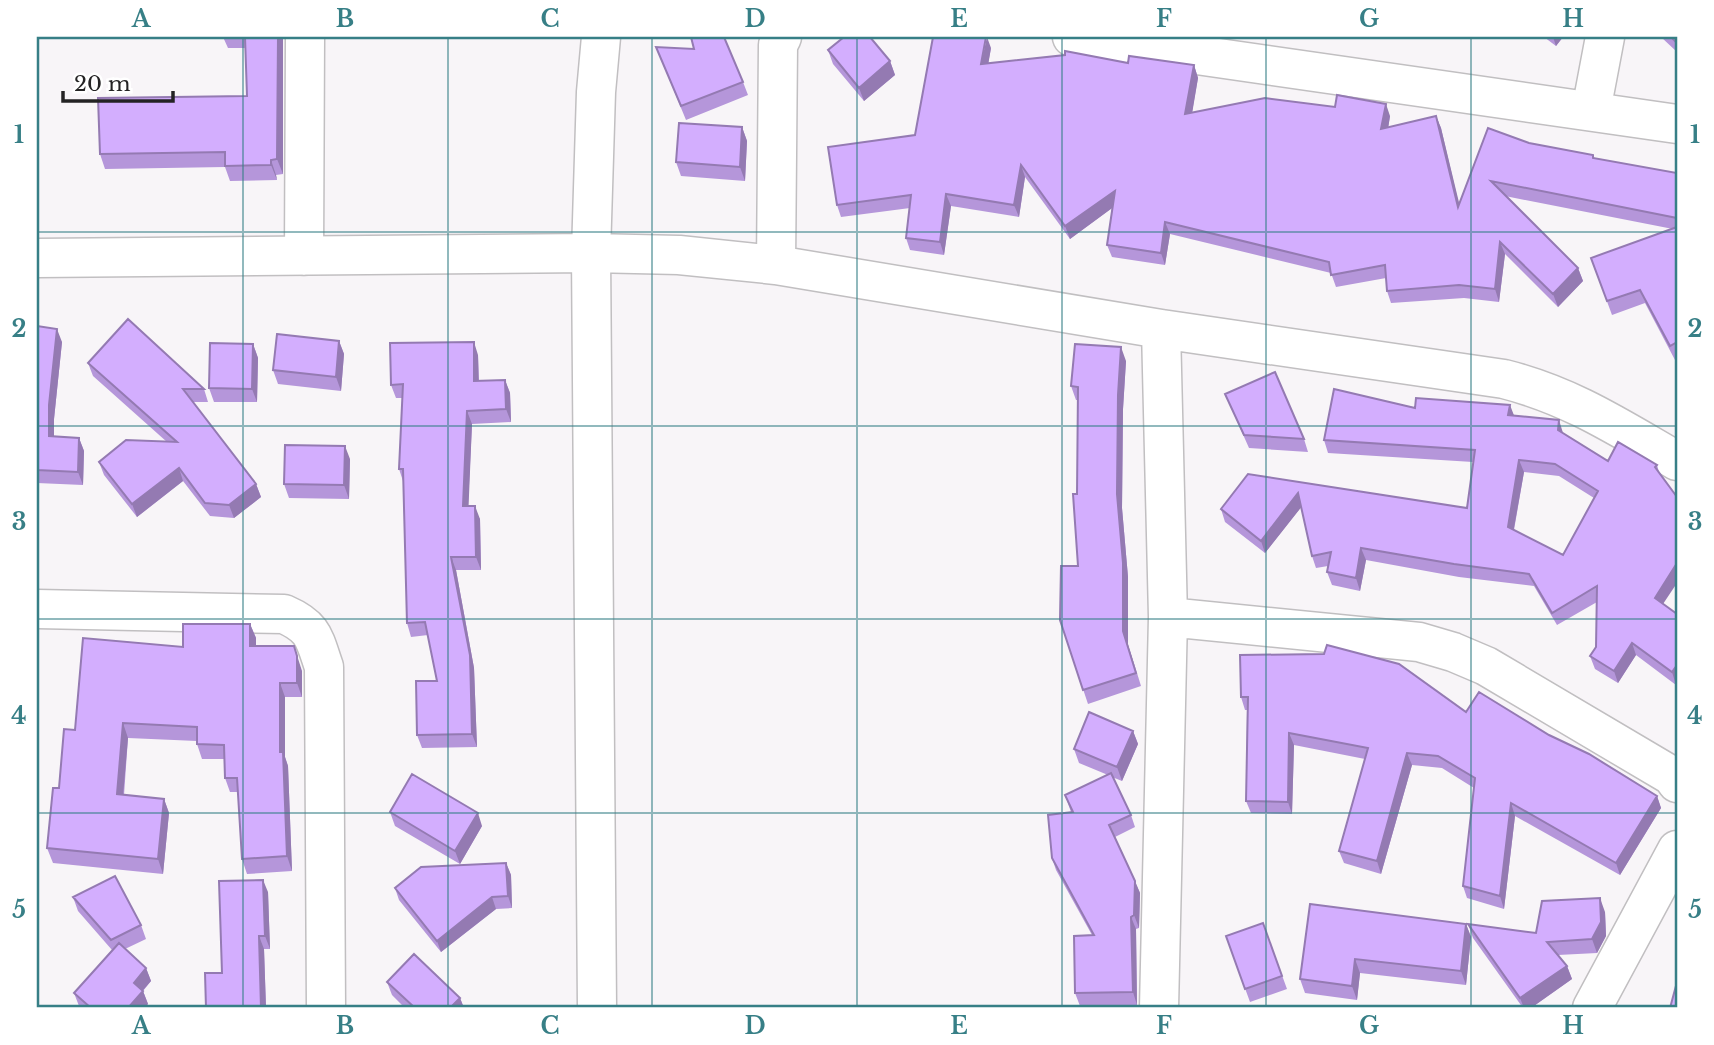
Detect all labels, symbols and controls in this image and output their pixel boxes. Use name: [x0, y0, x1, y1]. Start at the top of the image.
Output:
text: A: [131, 5, 152, 33]
text: B: [336, 5, 354, 33]
text: C: [541, 5, 559, 33]
text: D: [744, 5, 766, 33]
text: E: [950, 5, 968, 33]
text: F: [1156, 5, 1172, 33]
text: G: [1359, 5, 1379, 33]
text: H: [1562, 5, 1584, 33]
scale bar: [63, 60, 173, 104]
text: 20 m: [74, 71, 131, 97]
text: 1: [14, 121, 24, 149]
text: 1: [1690, 121, 1700, 149]
text: 2: [12, 315, 26, 343]
text: 2: [1688, 315, 1702, 343]
text: 3: [12, 508, 26, 536]
text: 3: [1688, 508, 1702, 536]
text: 4: [11, 702, 27, 730]
text: 4: [1687, 702, 1703, 730]
text: 5: [12, 896, 26, 924]
text: 5: [1688, 896, 1702, 924]
text: A: [131, 1012, 152, 1040]
text: B: [336, 1012, 354, 1040]
text: C: [541, 1012, 559, 1040]
text: D: [744, 1012, 766, 1040]
text: E: [950, 1012, 968, 1040]
text: F: [1156, 1012, 1172, 1040]
text: G: [1359, 1012, 1379, 1040]
text: H: [1562, 1012, 1584, 1040]

